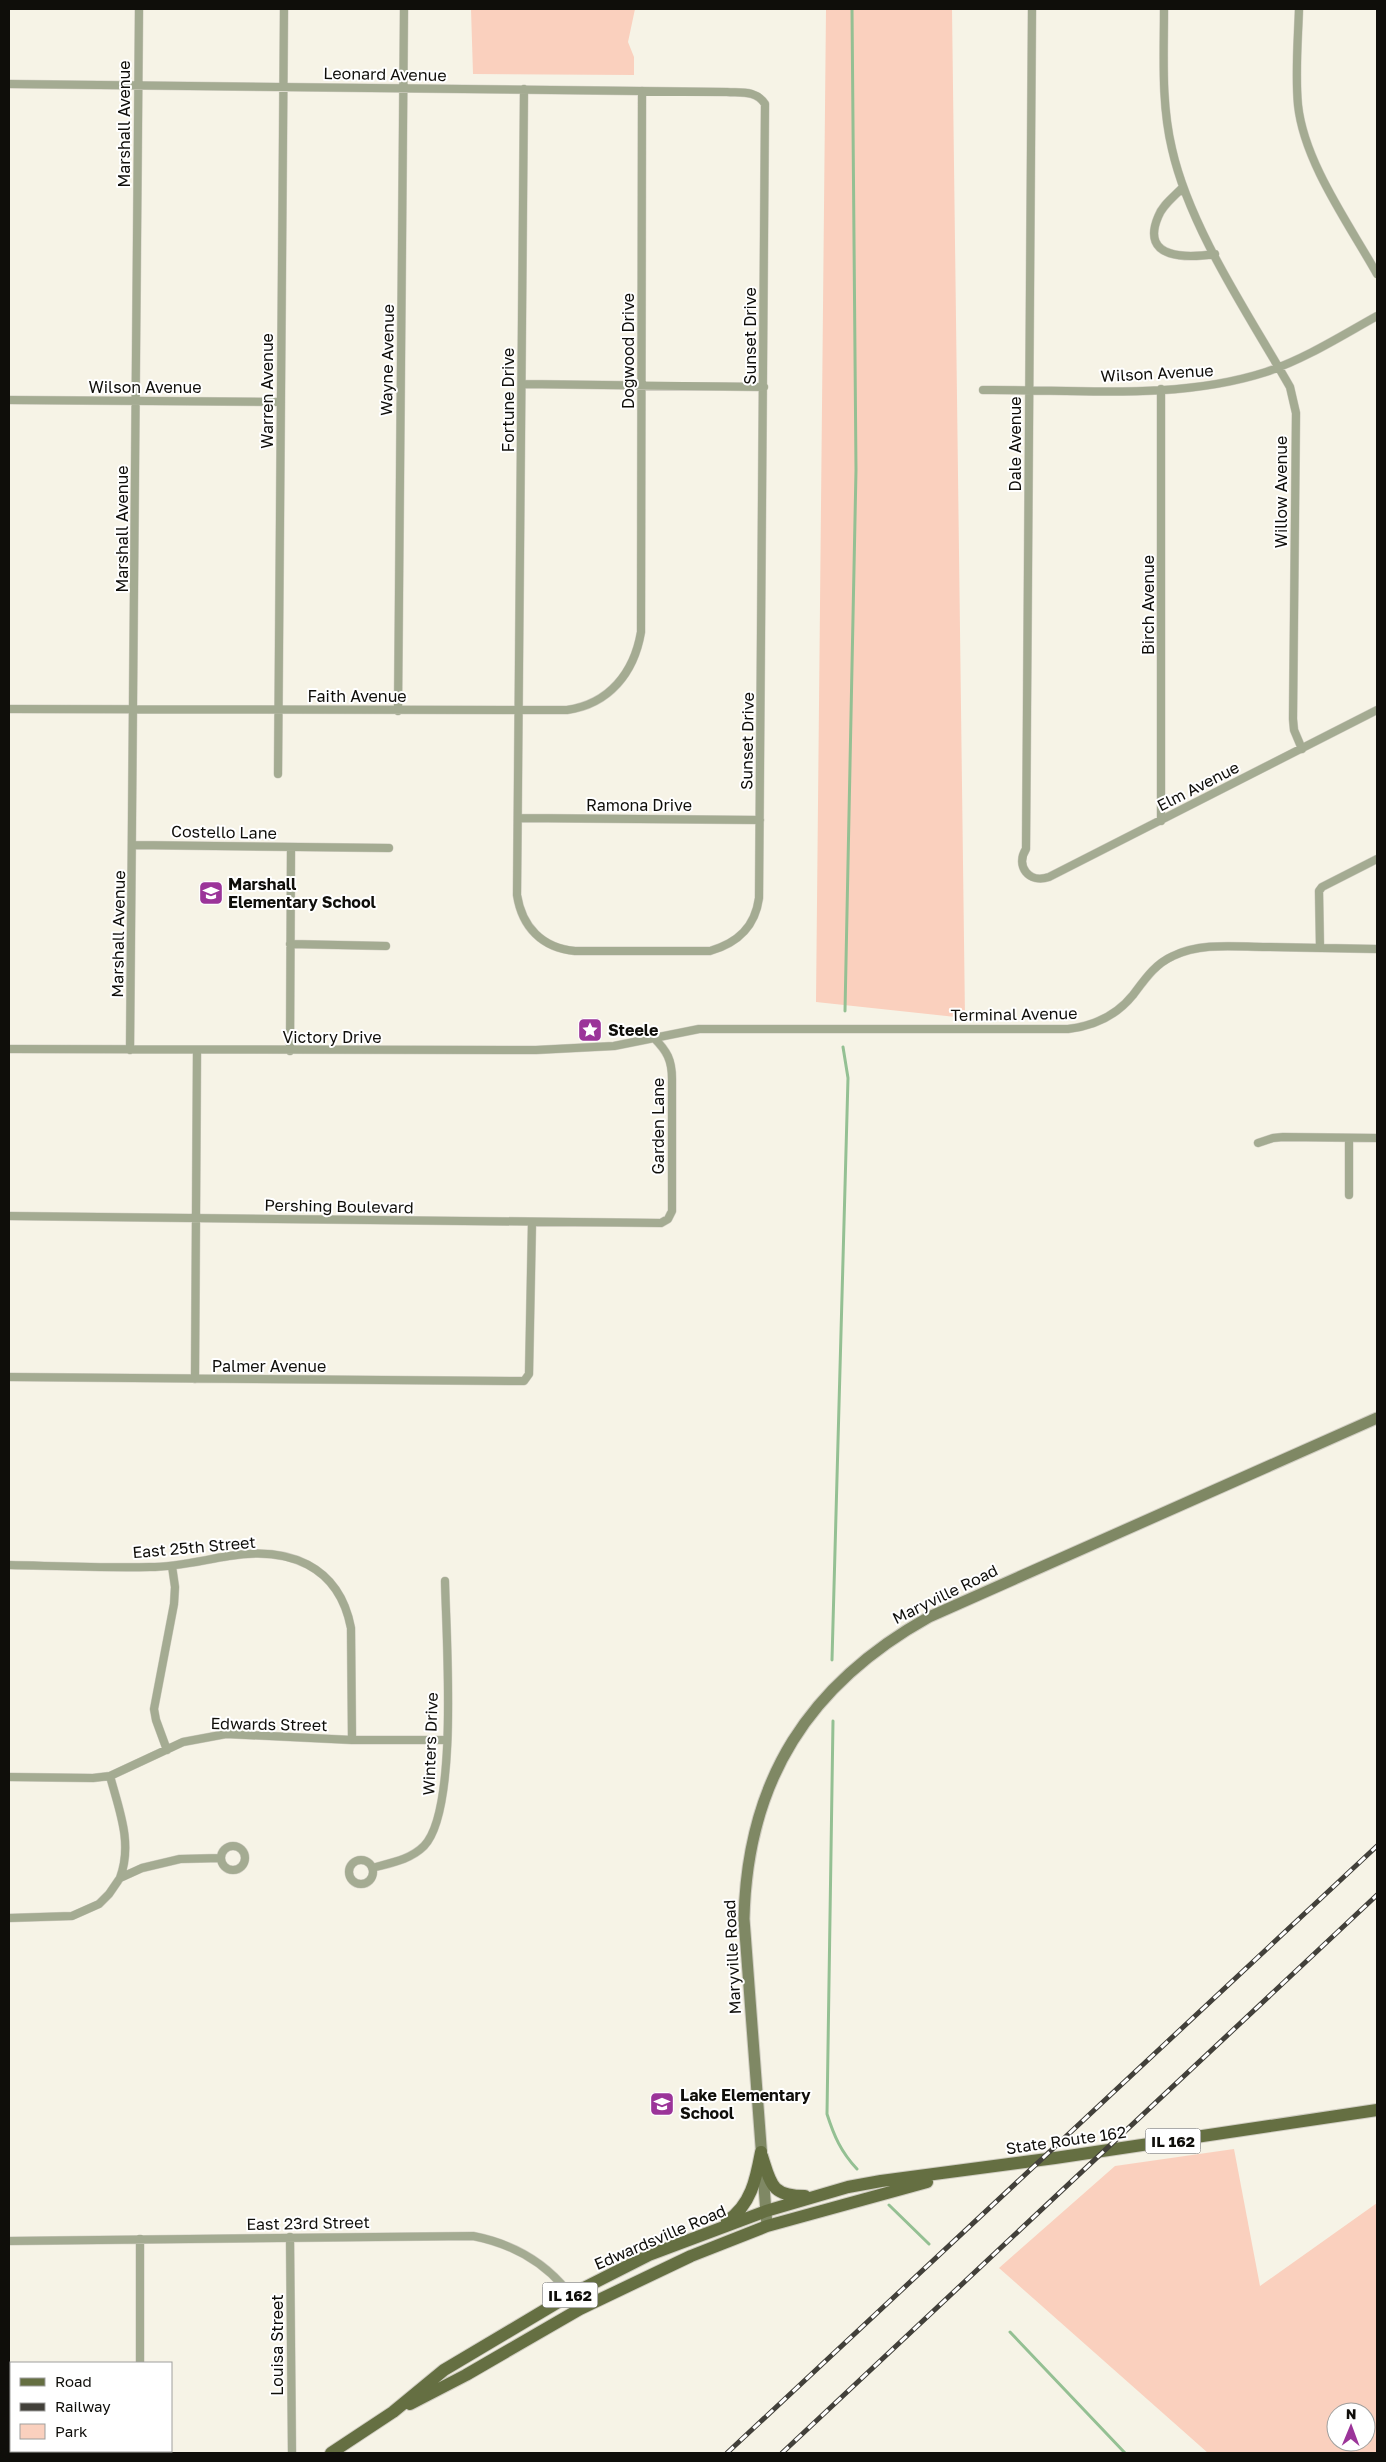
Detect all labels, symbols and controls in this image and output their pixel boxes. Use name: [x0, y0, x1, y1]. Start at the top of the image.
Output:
street label: Marshall Avenue: [114, 60, 134, 188]
street label: Leonard Avenue: [323, 63, 447, 85]
street label: Sunset Drive: [740, 287, 760, 385]
street label: Dogwood Drive: [618, 293, 638, 409]
street label: Wayne Avenue: [376, 304, 398, 416]
street label: Warren Avenue: [257, 333, 277, 449]
street label: Fortune Drive: [498, 348, 518, 452]
street label: Wilson Avenue: [1100, 360, 1214, 386]
street label: Wilson Avenue: [88, 377, 202, 397]
street label: Dale Avenue: [1005, 397, 1025, 491]
street label: Willow Avenue: [1271, 436, 1291, 548]
street label: Marshall Avenue: [112, 465, 132, 593]
street label: Birch Avenue: [1138, 555, 1158, 655]
street label: Faith Avenue: [307, 686, 407, 706]
street label: Sunset Drive: [736, 692, 758, 790]
street label: Elm Avenue: [1154, 757, 1242, 815]
street label: Ramona Drive: [586, 795, 692, 815]
street label: Costello Lane: [171, 821, 277, 843]
street label: Marshall Avenue: [107, 870, 129, 998]
place label: Marshall Elementary School: [228, 874, 377, 912]
school or university icon: Marshall Elementary School: [198, 880, 224, 906]
street label: Terminal Avenue: [950, 1003, 1078, 1025]
place icon: Steele: [577, 1017, 603, 1043]
place label: Steele: [608, 1020, 659, 1040]
street label: Victory Drive: [282, 1027, 382, 1047]
street label: Garden Lane: [648, 1078, 668, 1174]
street label: Pershing Boulevard: [264, 1195, 414, 1217]
street label: Palmer Avenue: [212, 1356, 326, 1376]
street label: East 25th Street: [132, 1532, 256, 1562]
street label: Maryville Road: [889, 1560, 1001, 1628]
street label: Winters Drive: [418, 1692, 442, 1796]
street label: Edwards Street: [210, 1713, 328, 1735]
street label: Maryville Road: [719, 1899, 745, 2015]
place label: Lake Elementary School: [680, 2085, 811, 2123]
school or university icon: Lake Elementary School: [649, 2091, 675, 2117]
street label: State Route 162: [1005, 2122, 1127, 2158]
road number: IL 162: [1146, 2128, 1200, 2154]
street label: Edwardsville Road: [591, 2200, 729, 2274]
street label: East 23rd Street: [246, 2212, 370, 2234]
road number: IL 162: [542, 2282, 598, 2308]
street label: Louisa Street: [267, 2294, 287, 2396]
legend: [10, 2362, 172, 2452]
text: Road: [55, 2372, 92, 2390]
text: Railway: [55, 2397, 111, 2415]
north arrow: [1326, 2402, 1376, 2452]
text: N: [1346, 2405, 1357, 2422]
text: Park: [55, 2422, 88, 2440]

